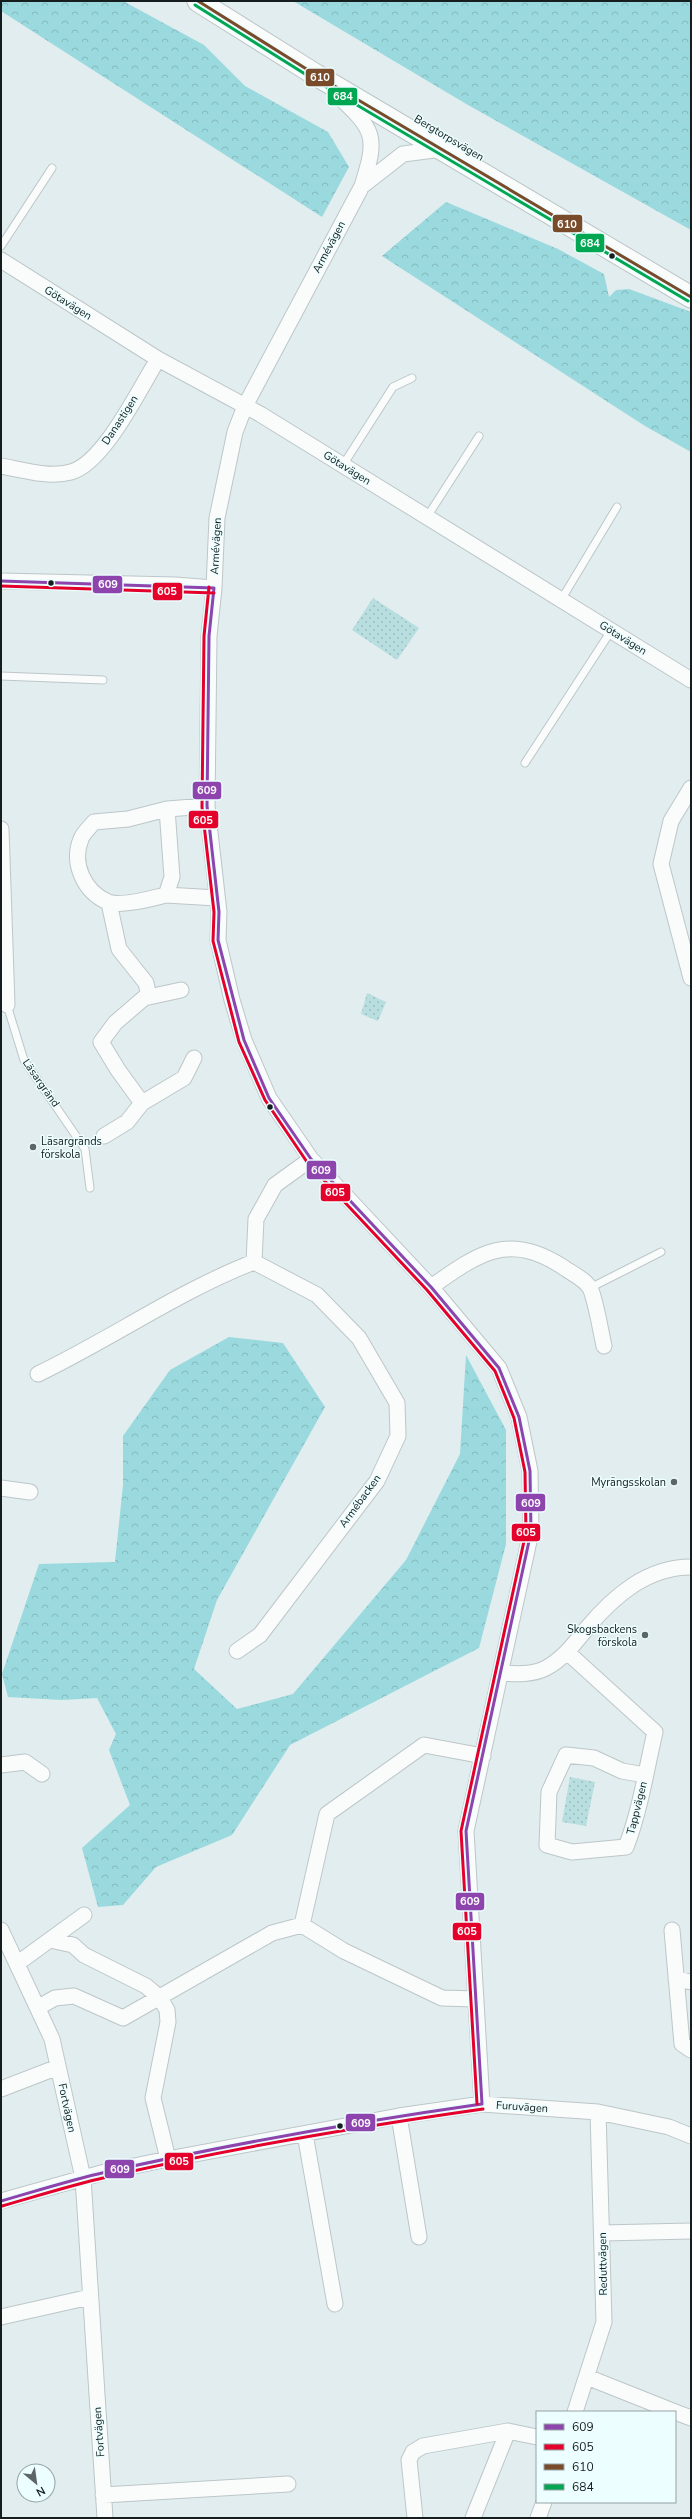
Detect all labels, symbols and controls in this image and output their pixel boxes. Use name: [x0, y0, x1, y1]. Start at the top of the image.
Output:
line badge: 610: [305, 68, 335, 87]
text: 610: [310, 70, 330, 85]
line badge: 684: [327, 87, 358, 106]
text: 684: [333, 89, 353, 104]
street label: Bergtorpsvägen: [411, 111, 487, 165]
line badge: 610: [552, 214, 583, 233]
text: 610: [557, 217, 577, 232]
street label: Armévägen: [309, 218, 349, 276]
line badge: 684: [575, 233, 605, 253]
text: 684: [580, 236, 600, 251]
unlabelled marker: [607, 251, 617, 261]
street label: Götavägen: [41, 282, 95, 324]
street label: Danastigen: [98, 392, 142, 448]
street label: Götavägen: [320, 447, 374, 489]
street label: Armévägen: [207, 517, 225, 575]
line badge: 609: [92, 575, 123, 594]
text: 609: [98, 577, 118, 592]
unlabelled marker: [46, 578, 56, 588]
line badge: 605: [152, 582, 183, 601]
text: 605: [157, 584, 177, 599]
street label: Götavägen: [596, 617, 650, 659]
line badge: 609: [192, 781, 222, 800]
text: 609: [197, 783, 217, 798]
line badge: 605: [188, 810, 219, 829]
text: 605: [193, 813, 213, 828]
street label: Läsargränd: [19, 1056, 63, 1110]
unlabelled marker: [265, 1102, 275, 1112]
place label: Läsargränds förskola: [41, 1134, 102, 1162]
marker: Läsargränds förskola: [28, 1142, 38, 1152]
line badge: 609: [306, 1160, 337, 1180]
text: 609: [311, 1163, 331, 1178]
line badge: 605: [320, 1183, 351, 1202]
text: 605: [325, 1185, 345, 1200]
street label: Armébacken: [336, 1471, 384, 1531]
place label: Myrängsskolan: [591, 1475, 666, 1490]
marker: Myrängsskolan: [669, 1477, 679, 1487]
line badge: 609: [515, 1493, 546, 1512]
text: 609: [521, 1496, 541, 1511]
line badge: 605: [511, 1523, 541, 1542]
text: 605: [516, 1525, 536, 1540]
place label: Skogsbackens förskola: [567, 1622, 637, 1650]
marker: Skogsbackens förskola: [640, 1630, 650, 1640]
street label: Tappvägen: [623, 1780, 651, 1836]
line badge: 609: [455, 1892, 485, 1911]
text: 609: [460, 1894, 480, 1909]
line badge: 605: [452, 1922, 482, 1941]
text: 605: [457, 1924, 477, 1939]
street label: Fortvägen: [54, 2082, 80, 2134]
street label: Furuvägen: [495, 2098, 549, 2116]
line badge: 609: [345, 2113, 376, 2132]
text: 609: [351, 2116, 371, 2131]
unlabelled marker: [335, 2121, 345, 2131]
line badge: 605: [164, 2152, 194, 2171]
text: 605: [169, 2154, 189, 2169]
line badge: 609: [104, 2159, 135, 2179]
text: 609: [110, 2162, 130, 2177]
street label: Reduttvägen: [595, 2232, 611, 2296]
street label: Fortvägen: [90, 2407, 108, 2457]
legend: [536, 2411, 676, 2503]
text: 609: [572, 2419, 594, 2435]
text: 605: [572, 2439, 594, 2455]
text: 610: [572, 2459, 594, 2475]
north arrow: [16, 2463, 56, 2503]
text: 684: [572, 2479, 594, 2495]
text: N: [33, 2483, 48, 2500]

